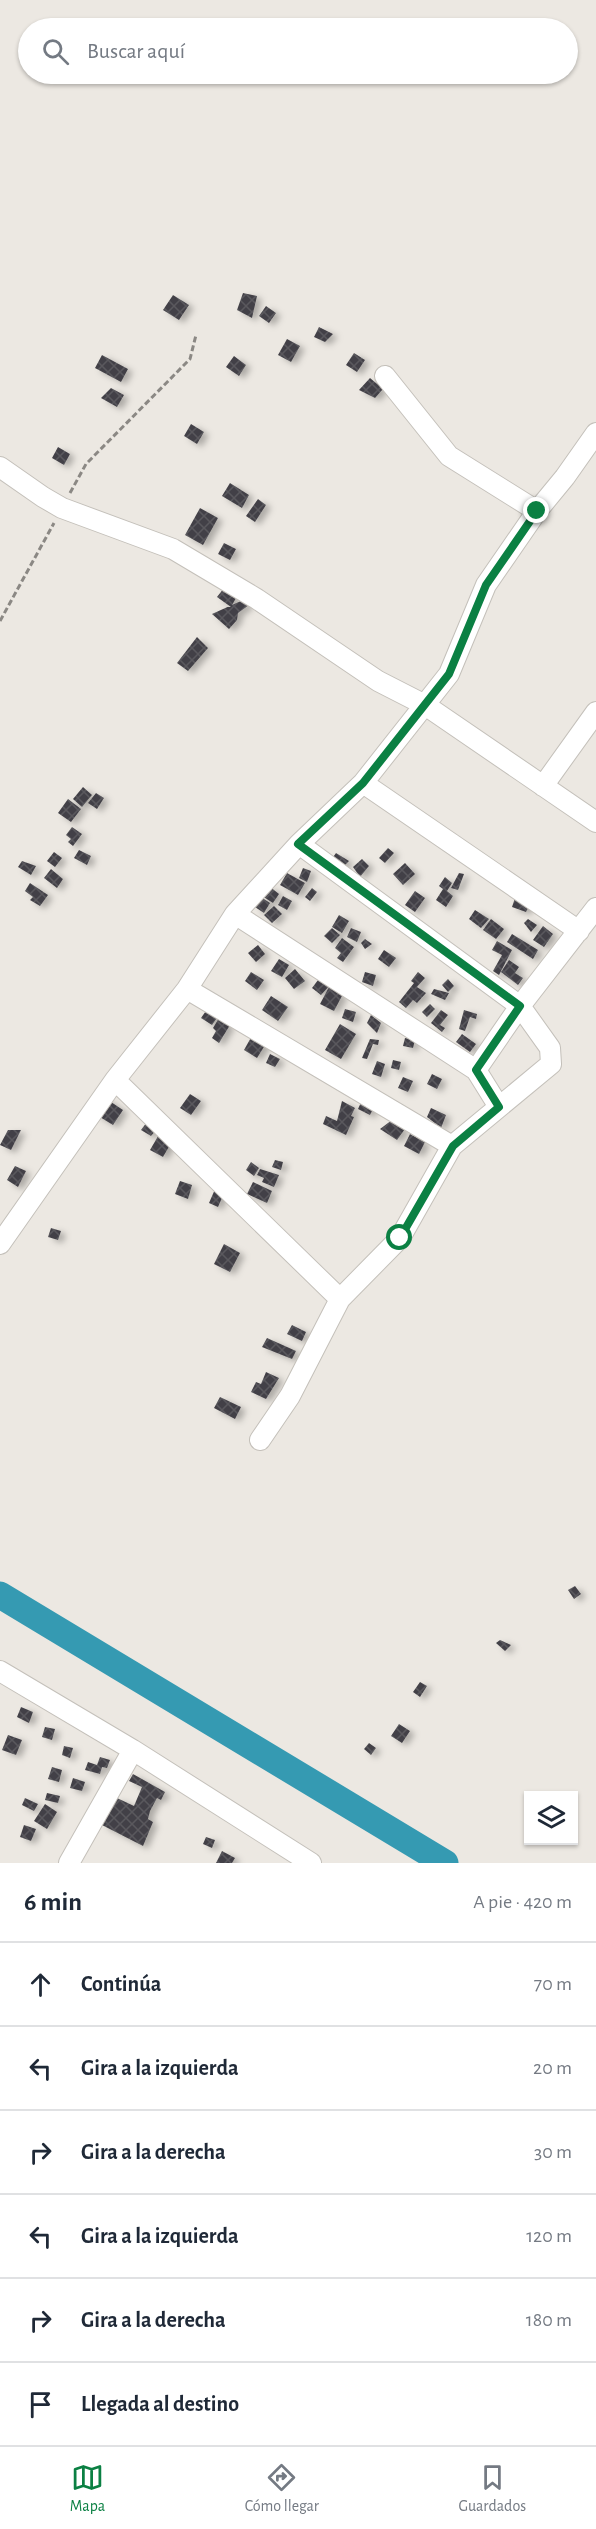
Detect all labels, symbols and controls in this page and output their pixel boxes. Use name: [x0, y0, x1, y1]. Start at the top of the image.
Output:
search box: [18, 18, 578, 84]
icon: search: [39, 35, 72, 68]
text: Buscar aquí: [87, 40, 185, 62]
route end: [523, 497, 549, 523]
route start: [386, 1224, 412, 1250]
map controls: [524, 1791, 578, 1845]
button: layers: [524, 1791, 578, 1845]
text: 6 min: [24, 1889, 82, 1915]
text: A pie · 420 m: [473, 1892, 572, 1912]
icon: ahead: [24, 1968, 57, 2001]
text: Continúa: [81, 1973, 161, 1995]
text: 70 m: [534, 1974, 572, 1994]
icon: left: [24, 2052, 57, 2085]
text: Gira a la izquierda: [81, 2057, 239, 2079]
text: 20 m: [533, 2058, 572, 2078]
icon: right: [24, 2136, 57, 2169]
text: Gira a la derecha: [81, 2141, 226, 2163]
text: 30 m: [534, 2142, 572, 2162]
icon: left: [24, 2220, 57, 2253]
text: Gira a la izquierda: [81, 2225, 239, 2247]
text: 120 m: [526, 2226, 572, 2246]
icon: right: [24, 2304, 57, 2337]
text: Gira a la derecha: [81, 2309, 226, 2331]
text: 180 m: [526, 2310, 572, 2330]
icon: arrive: [24, 2388, 57, 2421]
text: Llegada al destino: [81, 2393, 239, 2415]
tab: Mapa: [70, 2461, 105, 2516]
tab: Cómo llegar: [245, 2461, 319, 2516]
tab: Guardados: [459, 2461, 526, 2516]

